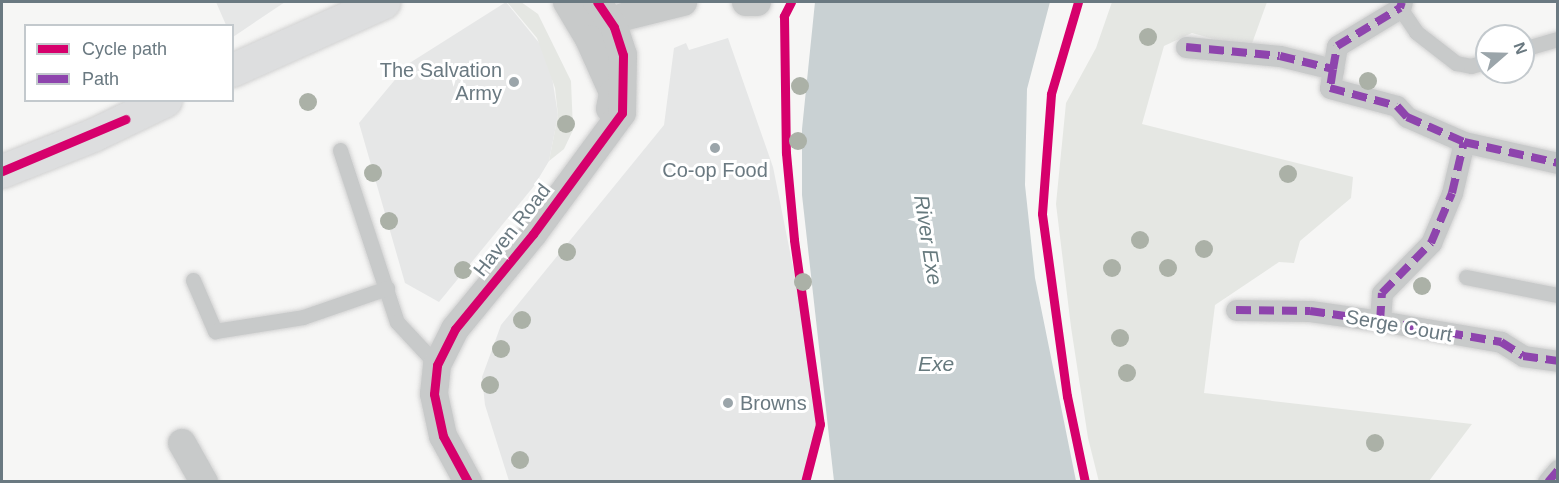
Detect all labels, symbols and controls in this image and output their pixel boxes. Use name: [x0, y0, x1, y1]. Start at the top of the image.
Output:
legend: [24, 24, 234, 102]
north arrow: [1475, 24, 1535, 84]
text: Cycle path: [82, 39, 167, 59]
text: N: [1511, 40, 1530, 57]
place label: The Salvation Army: [380, 58, 502, 105]
text: Path: [82, 69, 119, 89]
marker: The Salvation Army: [507, 75, 521, 89]
marker: Co-op Food: [708, 141, 722, 155]
place label: Co-op Food: [662, 158, 768, 182]
street label: Haven Road: [468, 179, 556, 281]
water label: River Exe: [908, 193, 948, 287]
street label: Serge Court: [1344, 305, 1454, 347]
water label: Exe: [918, 351, 954, 377]
place label: Browns: [740, 391, 807, 415]
marker: Browns: [721, 396, 735, 410]

